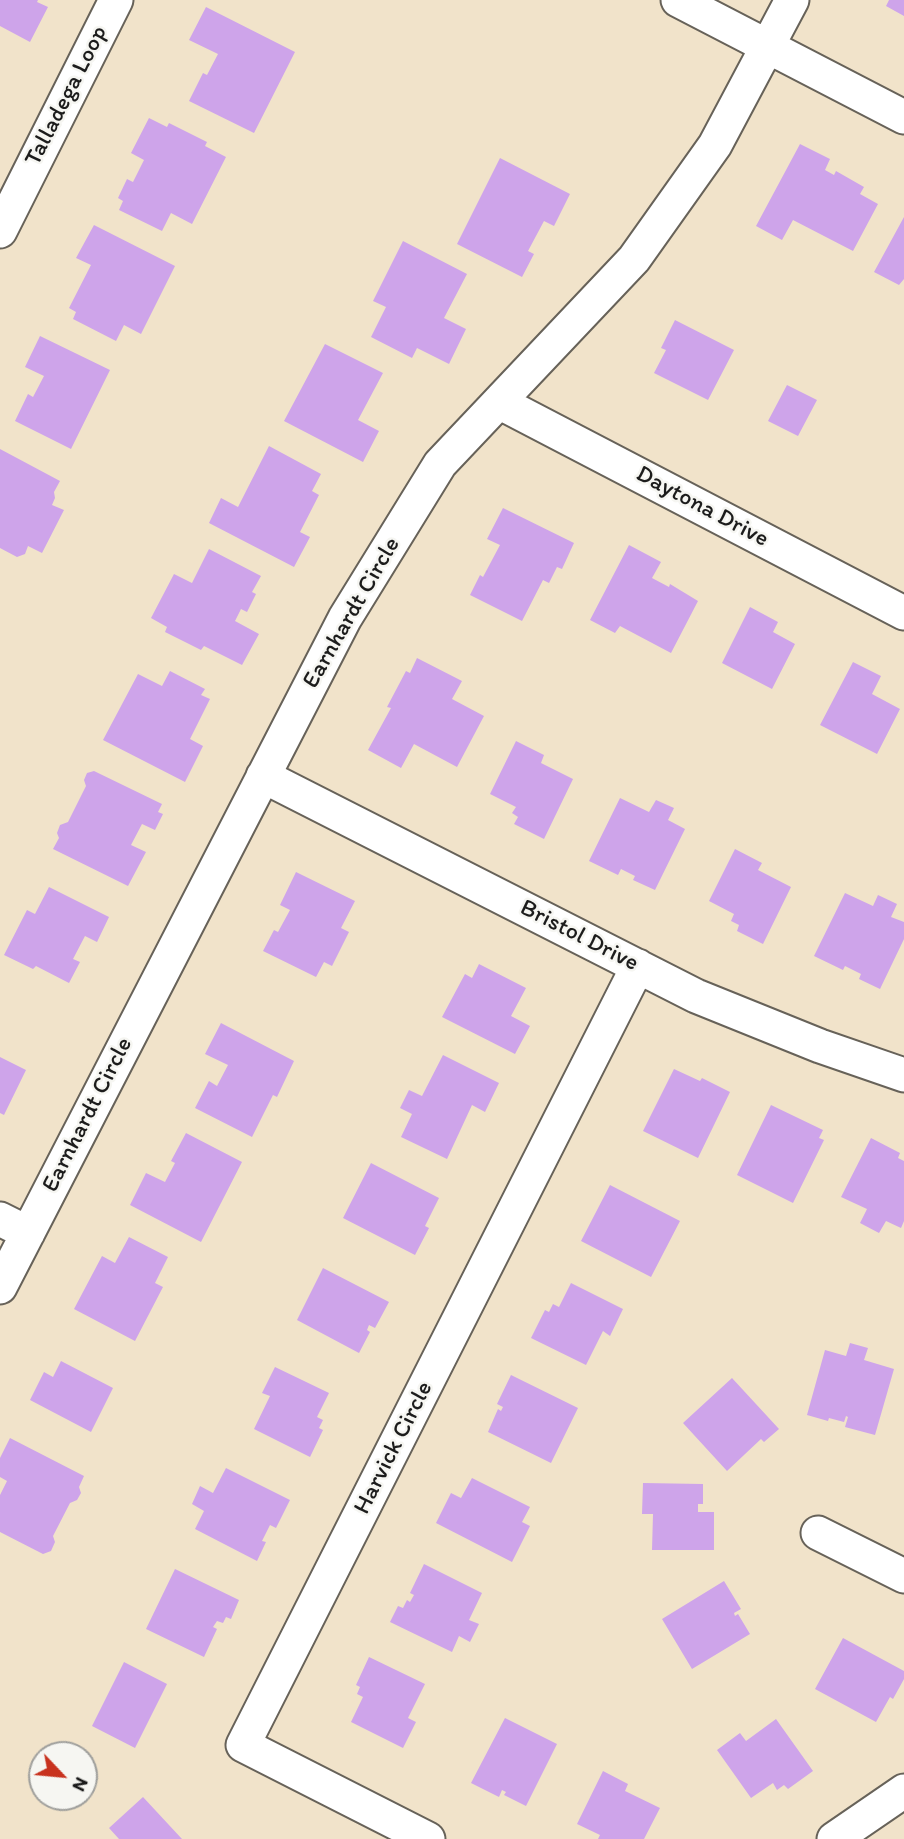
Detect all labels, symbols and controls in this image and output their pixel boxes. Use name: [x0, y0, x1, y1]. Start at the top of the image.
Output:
street label: Talladega Loop: [19, 21, 115, 171]
street label: Daytona Drive: [631, 460, 773, 554]
street label: Earnhardt Circle: [297, 532, 407, 694]
street label: Bristol Drive: [515, 894, 643, 978]
street label: Earnhardt Circle: [37, 1033, 139, 1197]
street label: Harvick Circle: [348, 1377, 440, 1519]
north arrow: [28, 1741, 98, 1811]
text: N: [67, 1774, 94, 1795]

